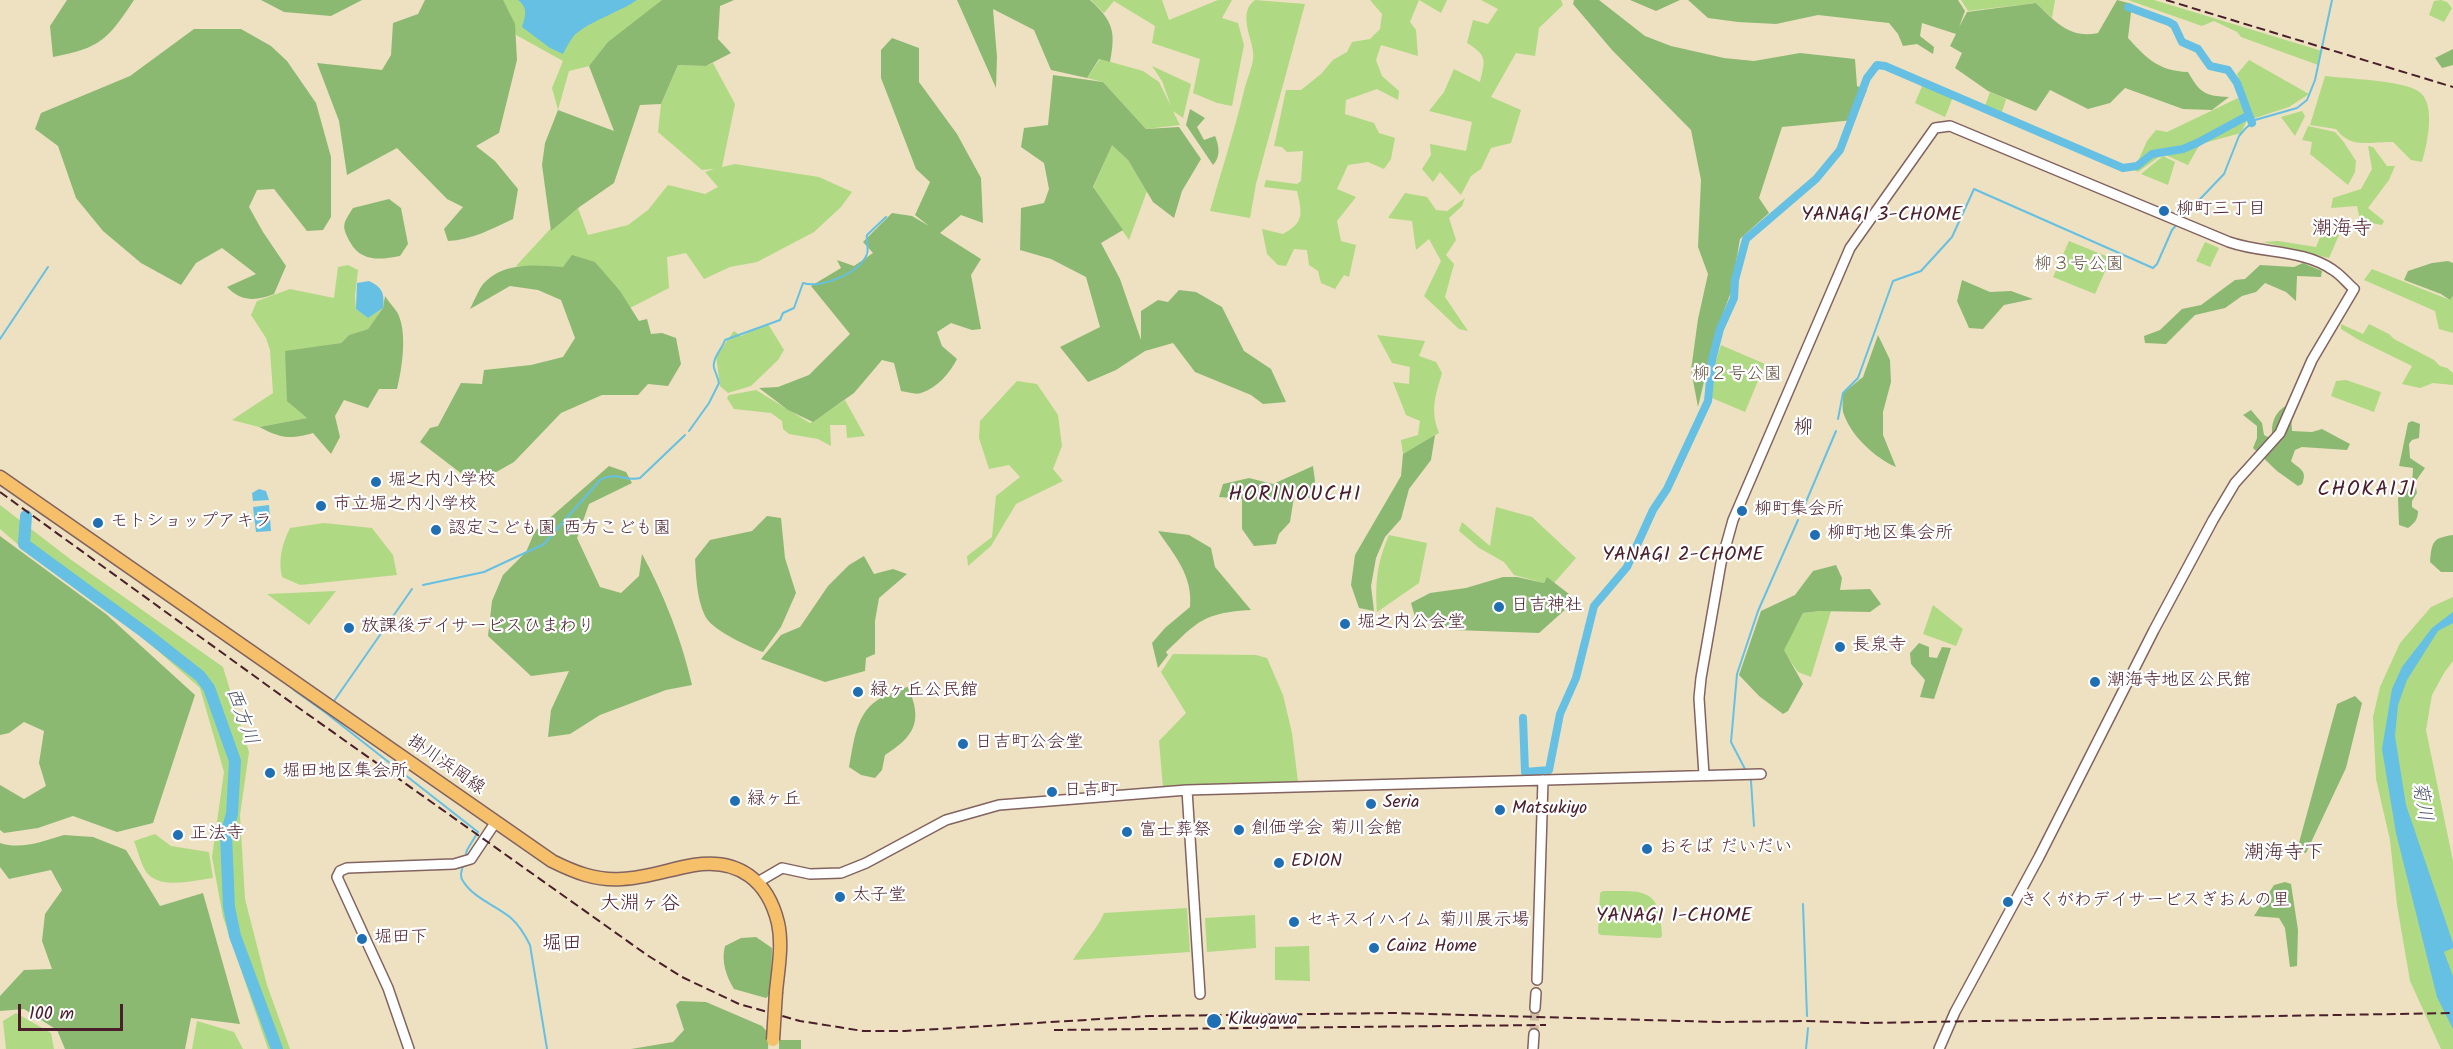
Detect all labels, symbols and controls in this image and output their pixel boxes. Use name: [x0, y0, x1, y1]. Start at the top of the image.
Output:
place label: 柳町三丁目: [2176, 200, 2266, 222]
marker: 柳町三丁目: [2157, 204, 2171, 218]
district label: YANAGI 3-CHOME: [1791, 205, 1973, 229]
district label: 潮海寺: [2312, 219, 2372, 243]
park label: 柳３号公園: [2034, 255, 2124, 277]
park label: 柳２号公園: [1692, 365, 1782, 387]
district label: 柳: [1793, 418, 1813, 442]
place label: 堀之内小学校: [388, 471, 496, 493]
marker: 堀之内小学校: [369, 475, 383, 489]
district label: CHOKAIJI: [2317, 478, 2417, 504]
district label: HORINOUCHI: [1228, 483, 1362, 509]
place label: 市立堀之内小学校: [333, 495, 477, 517]
marker: 市立堀之内小学校: [314, 499, 328, 513]
place label: 柳町集会所: [1754, 500, 1844, 522]
marker: 柳町集会所: [1735, 504, 1749, 518]
place label: モトショップアキラ: [110, 512, 272, 534]
marker: モトショップアキラ: [91, 516, 105, 530]
place label: 認定こども園 西方こども園: [448, 519, 671, 541]
marker: 認定こども園 西方こども園: [429, 523, 443, 537]
place label: 柳町地区集会所: [1827, 524, 1953, 546]
marker: 柳町地区集会所: [1808, 528, 1822, 542]
district label: YANAGI 2-CHOME: [1592, 545, 1774, 569]
place label: 日吉神社: [1511, 596, 1583, 618]
marker: 日吉神社: [1492, 600, 1506, 614]
place label: 堀之内公会堂: [1357, 613, 1465, 635]
place label: 放課後デイサービスひまわり: [361, 617, 595, 639]
marker: 堀之内公会堂: [1338, 617, 1352, 631]
marker: 放課後デイサービスひまわり: [342, 621, 356, 635]
place label: 長泉寺: [1852, 636, 1906, 658]
marker: 長泉寺: [1833, 640, 1847, 654]
place label: 潮海寺地区公民館: [2107, 671, 2251, 693]
marker: 潮海寺地区公民館: [2088, 675, 2102, 689]
place label: 緑ヶ丘公民館: [870, 681, 978, 703]
water label: 西方川: [218, 685, 262, 749]
marker: 緑ヶ丘公民館: [851, 685, 865, 699]
street label: 掛川浜岡線: [402, 731, 488, 801]
place label: 日吉町公会堂: [975, 733, 1083, 755]
marker: 日吉町公会堂: [956, 737, 970, 751]
place label: 堀田地区集会所: [282, 762, 408, 784]
marker: 堀田地区集会所: [263, 766, 277, 780]
water label: 菊川: [2405, 780, 2435, 824]
place label: 日吉町: [1064, 781, 1118, 803]
marker: 日吉町: [1045, 785, 1059, 799]
place label: 緑ヶ丘: [747, 790, 801, 812]
place label: Seria: [1383, 793, 1419, 815]
marker: 緑ヶ丘: [728, 794, 742, 808]
marker: Seria: [1364, 797, 1378, 811]
place label: Matsukiyo: [1512, 799, 1587, 821]
marker: Matsukiyo: [1493, 803, 1507, 817]
place label: 創価学会 菊川会館: [1251, 819, 1402, 841]
place label: 富士葬祭: [1139, 821, 1211, 843]
marker: 創価学会 菊川会館: [1232, 823, 1246, 837]
place label: 正法寺: [190, 824, 244, 846]
marker: 富士葬祭: [1120, 825, 1134, 839]
marker: 正法寺: [171, 828, 185, 842]
place label: おそば だいだい: [1659, 838, 1792, 860]
marker: おそば だいだい: [1640, 842, 1654, 856]
district label: 潮海寺下: [2244, 843, 2324, 867]
place label: EDION: [1291, 852, 1342, 874]
marker: EDION: [1272, 856, 1286, 870]
place label: 太子堂: [852, 886, 906, 908]
marker: 太子堂: [833, 890, 847, 904]
place label: きくがわデイサービスぎおんの里: [2020, 891, 2290, 913]
district label: 大淵ヶ谷: [600, 894, 680, 918]
marker: きくがわデイサービスぎおんの里: [2001, 895, 2015, 909]
district label: YANAGI 1-CHOME: [1585, 906, 1763, 930]
place label: セキスイハイム 菊川展示場: [1306, 911, 1529, 933]
marker: セキスイハイム 菊川展示場: [1287, 915, 1301, 929]
place label: 堀田下: [374, 928, 428, 950]
marker: 堀田下: [355, 932, 369, 946]
district label: 堀田: [542, 934, 582, 958]
place label: Cainz Home: [1386, 937, 1477, 959]
marker: Cainz Home: [1367, 941, 1381, 955]
scale bar: [21, 992, 126, 1030]
text: 100 m: [29, 1000, 74, 1029]
place label: Kikugawa: [1228, 1010, 1298, 1032]
marker: Kikugawa: [1205, 1012, 1223, 1030]

